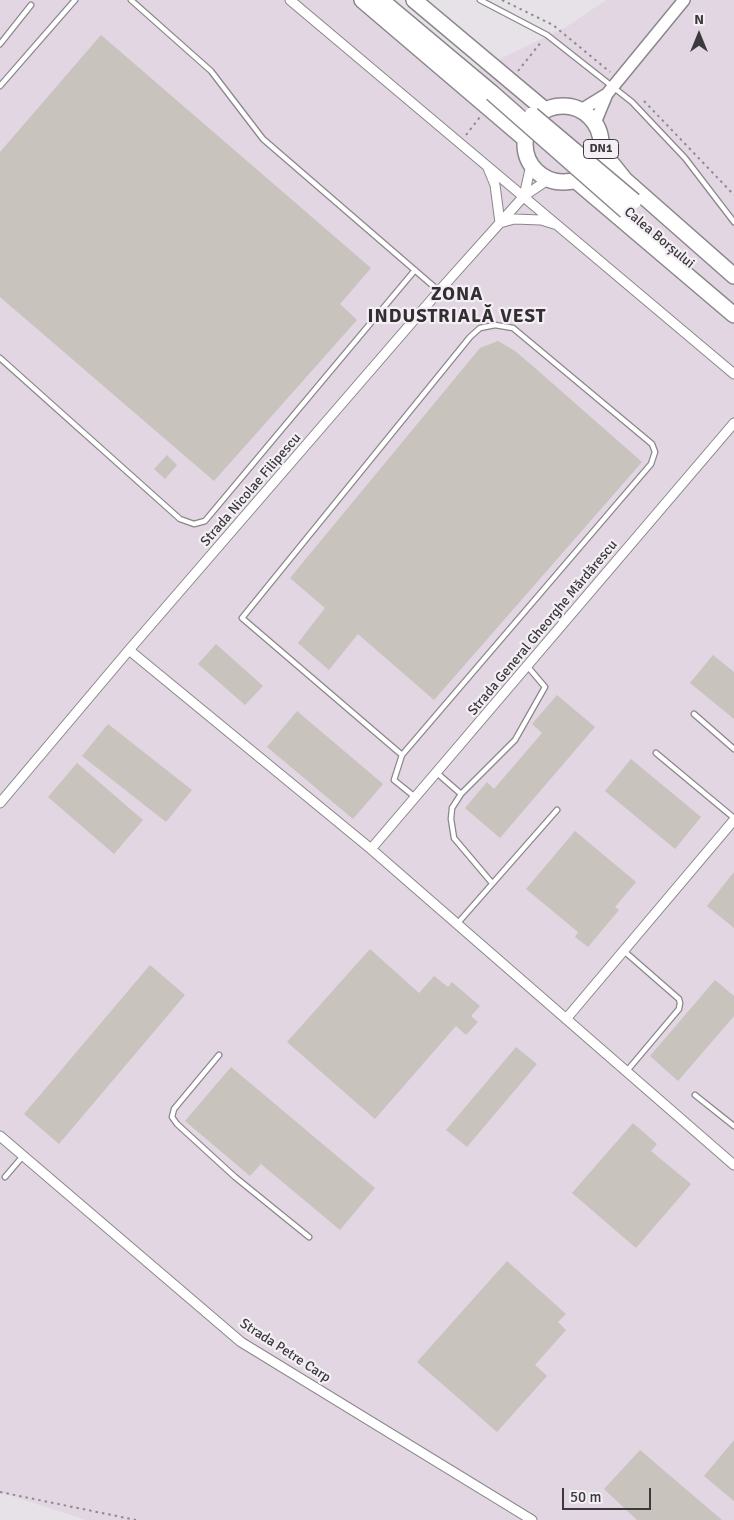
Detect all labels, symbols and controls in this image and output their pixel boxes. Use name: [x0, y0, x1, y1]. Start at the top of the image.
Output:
north arrow: [674, 10, 724, 60]
text: N: [694, 11, 704, 28]
road number: DN1: [584, 140, 618, 158]
street label: Calea Borșului: [620, 204, 698, 272]
district label: ZONA INDUSTRIALĂ VEST: [366, 284, 548, 328]
street label: Strada Nicolae Filipescu: [197, 430, 305, 550]
street label: Strada General Gheorghe Mărdărescu: [465, 537, 621, 719]
street label: Strada Petre Carp: [236, 1315, 334, 1387]
scale bar: [564, 1478, 653, 1510]
text: 50 m: [570, 1488, 601, 1506]

